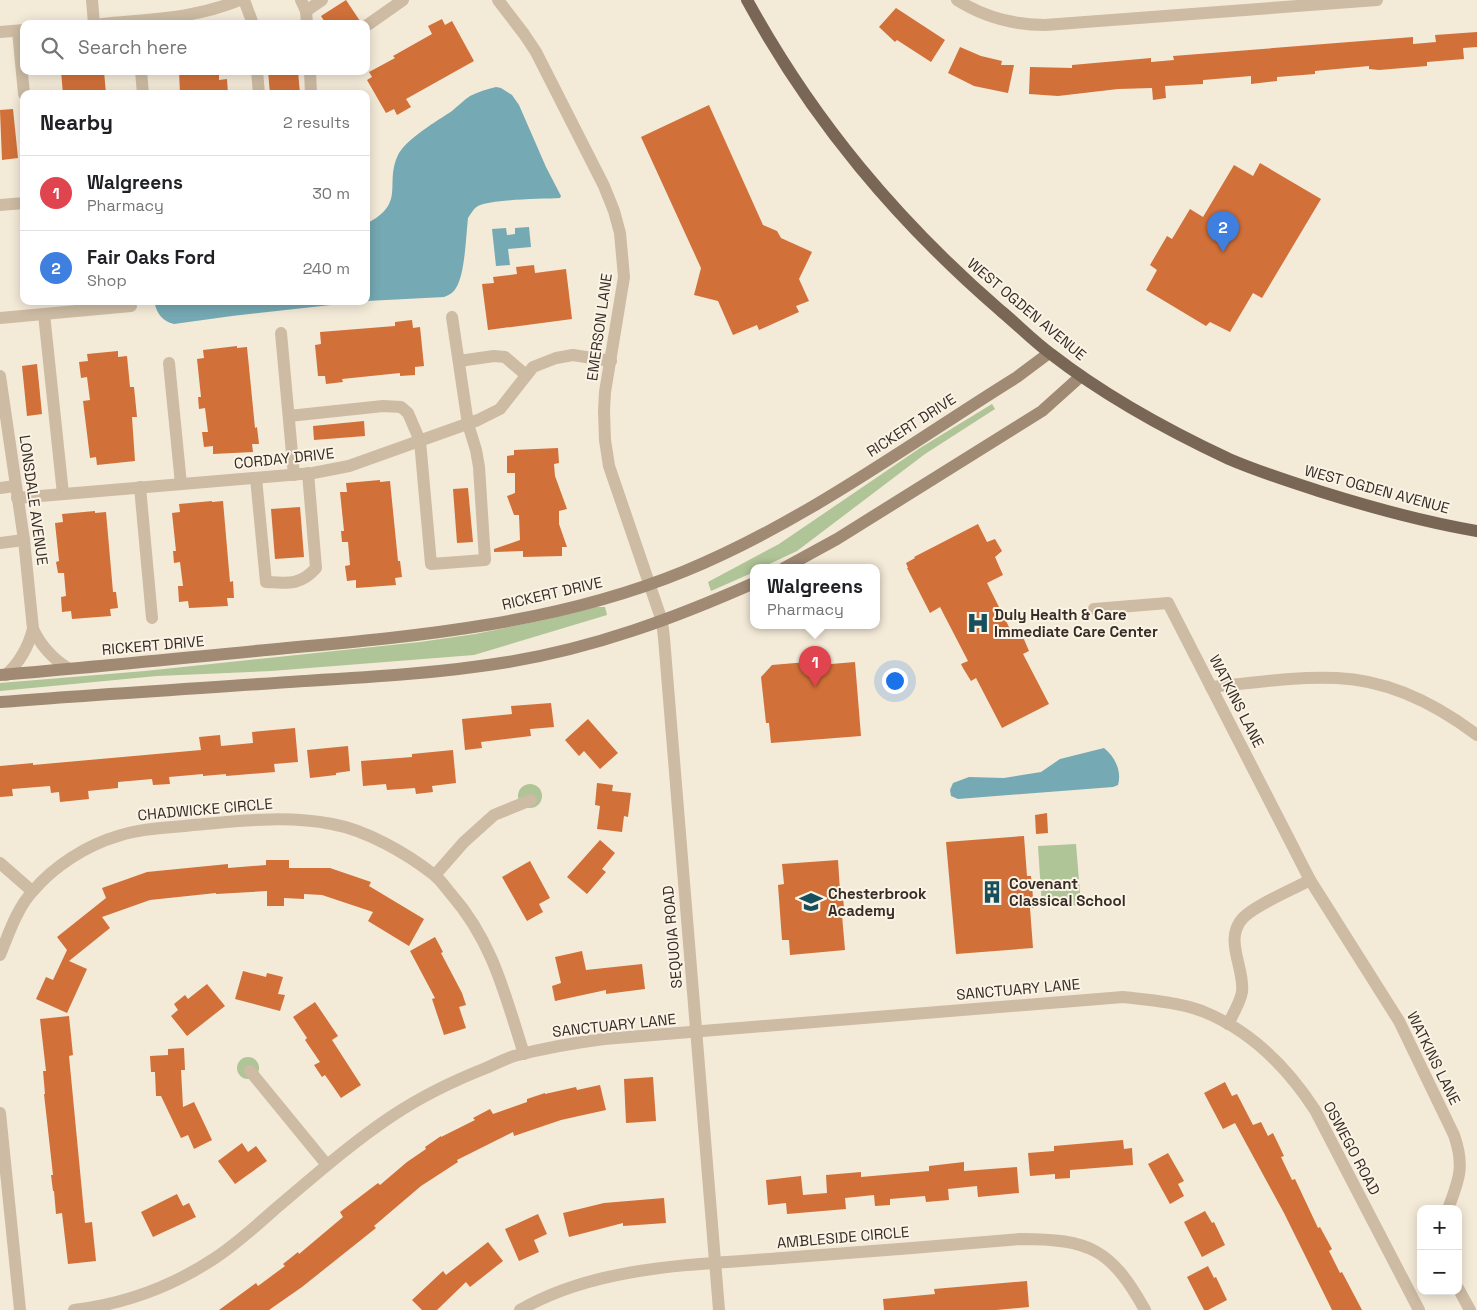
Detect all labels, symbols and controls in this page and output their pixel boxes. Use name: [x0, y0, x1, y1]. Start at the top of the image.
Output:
search box: [20, 20, 370, 75]
icon: search: [38, 34, 66, 62]
text: Search here: [78, 35, 188, 60]
text: Nearby: [40, 109, 113, 136]
text: 2 results: [283, 112, 350, 133]
text: Walgreens: [87, 170, 183, 195]
text: 1: [52, 183, 60, 204]
text: 30 m: [312, 183, 350, 204]
text: Pharmacy: [87, 195, 164, 216]
pin: 2: [1207, 211, 1239, 252]
text: Fair Oaks Ford: [87, 245, 215, 270]
street label: WEST OGDEN AVENUE: [964, 254, 1090, 364]
text: 2: [51, 258, 61, 279]
text: 240 m: [303, 258, 350, 279]
text: Shop: [87, 270, 127, 291]
street label: EMERSON LANE: [582, 272, 616, 382]
street label: RICKERT DRIVE: [863, 389, 959, 461]
street label: LONSDALE AVENUE: [15, 434, 53, 566]
street label: CORDAY DRIVE: [233, 443, 335, 473]
street label: WEST OGDEN AVENUE: [1302, 460, 1452, 518]
popup: [750, 564, 880, 629]
street label: RICKERT DRIVE: [500, 572, 604, 614]
text: Walgreens: [767, 574, 863, 599]
text: Pharmacy: [767, 599, 844, 620]
place label: Duly Health & Care Immediate Care Center: [994, 605, 1158, 641]
hospital icon: Duly Health & Care Immediate Care Center: [965, 610, 991, 636]
street label: RICKERT DRIVE: [101, 631, 205, 659]
pin: 1: [799, 646, 831, 687]
street label: WATKINS LANE: [1205, 651, 1269, 751]
your location: [882, 668, 908, 694]
street label: CHADWICKE CIRCLE: [137, 794, 273, 824]
place label: Covenant Classical School: [1009, 874, 1126, 910]
building icon: Covenant Classical School: [979, 879, 1005, 905]
place label: Chesterbrook Academy: [828, 884, 927, 920]
street label: SEQUOIA ROAD: [658, 885, 686, 989]
school or university icon: Chesterbrook Academy: [798, 889, 824, 915]
street label: SANCTUARY LANE: [955, 974, 1081, 1004]
street label: WATKINS LANE: [1403, 1008, 1465, 1108]
street label: SANCTUARY LANE: [551, 1009, 677, 1041]
street label: OSWEGO ROAD: [1319, 1098, 1385, 1198]
map controls: [1417, 1205, 1462, 1295]
button: +: [1417, 1205, 1462, 1250]
street label: AMBLESIDE CIRCLE: [776, 1222, 910, 1252]
button: −: [1417, 1250, 1462, 1295]

